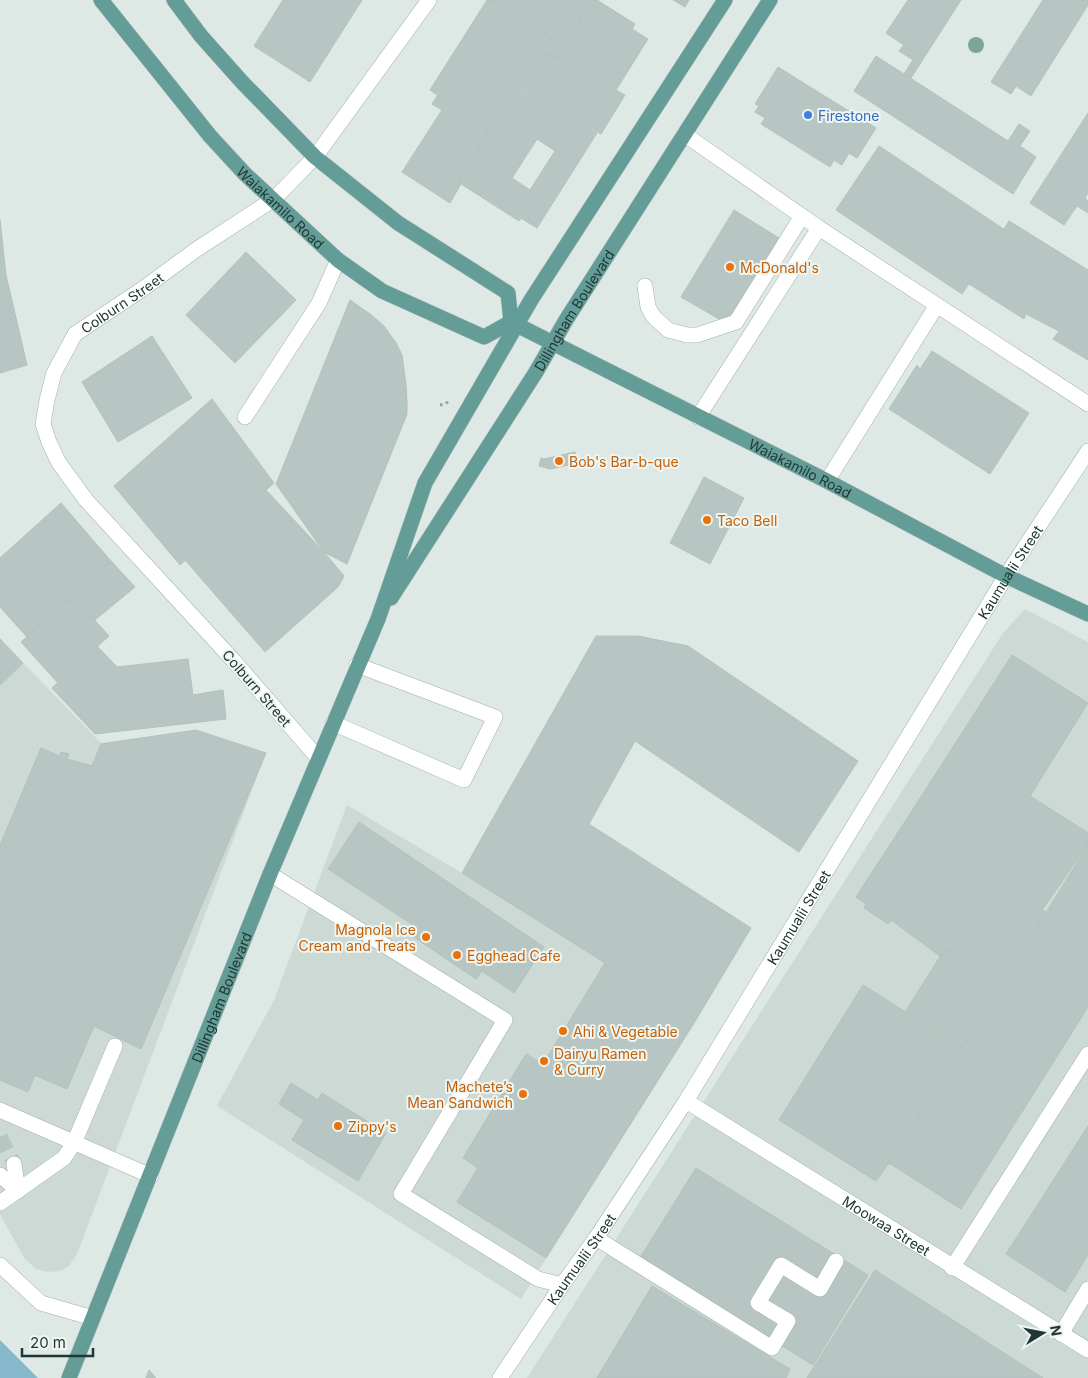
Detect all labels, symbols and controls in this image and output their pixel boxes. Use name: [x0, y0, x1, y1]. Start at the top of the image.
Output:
place label: Firestone: [818, 107, 880, 124]
marker: Firestone: [802, 109, 814, 121]
street label: Waiakamilo Road: [234, 163, 328, 252]
street label: Dillingham Boulevard: [530, 246, 617, 374]
place label: McDonald's: [740, 259, 819, 276]
marker: McDonald's: [724, 261, 736, 273]
street label: Colburn Street: [77, 268, 167, 336]
street label: Waiakamilo Road: [746, 435, 855, 501]
place label: Bob's Bar-b-que: [569, 453, 679, 470]
marker: Bob's Bar-b-que: [553, 455, 565, 467]
place label: Taco Bell: [717, 512, 777, 529]
marker: Taco Bell: [701, 514, 713, 526]
street label: Kaumualii Street: [974, 521, 1046, 622]
street label: Colburn Street: [219, 646, 295, 730]
street label: Kaumualii Street: [763, 866, 834, 968]
place label: Magnola Ice Cream and Treats: [298, 921, 416, 954]
street label: Dillingham Boulevard: [187, 929, 255, 1065]
marker: Magnola Ice Cream and Treats: [420, 931, 432, 943]
place label: Egghead Cafe: [467, 947, 561, 964]
marker: Egghead Cafe: [451, 949, 463, 961]
place label: Ahi & Vegetable: [573, 1023, 678, 1040]
marker: Ahi & Vegetable: [557, 1025, 569, 1037]
place label: Dairyu Ramen & Curry: [554, 1045, 646, 1078]
marker: Dairyu Ramen & Curry: [538, 1055, 550, 1067]
place label: Machete’s Mean Sandwich: [407, 1078, 513, 1111]
marker: Machete’s Mean Sandwich: [517, 1088, 529, 1100]
place label: Zippy's: [348, 1118, 397, 1135]
marker: Zippy's: [332, 1120, 344, 1132]
street label: Moowaa Street: [840, 1192, 934, 1259]
street label: Kaumualii Street: [543, 1210, 619, 1308]
north arrow: [1018, 1308, 1068, 1358]
text: N: [1047, 1324, 1066, 1337]
scale bar: [22, 1326, 94, 1358]
text: 20 m: [30, 1333, 66, 1352]

